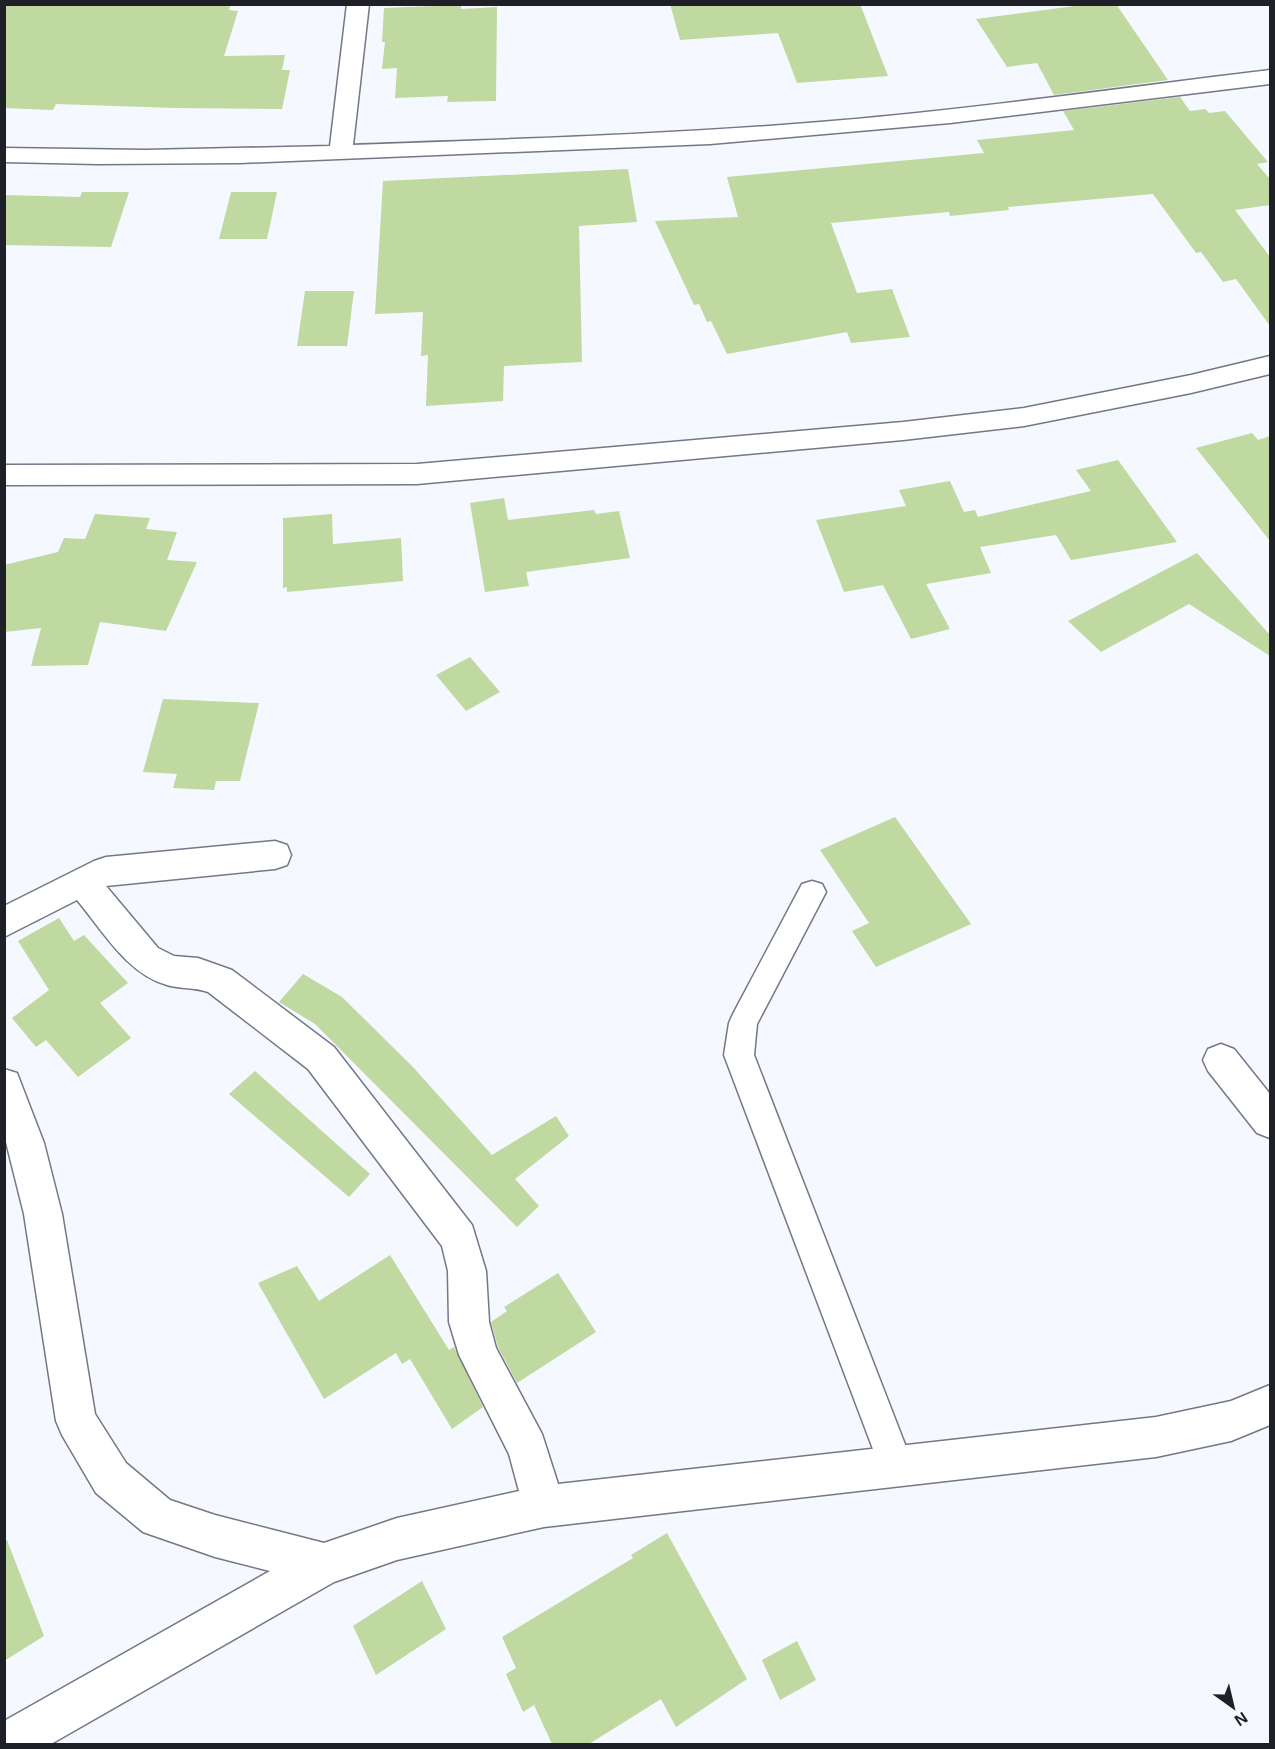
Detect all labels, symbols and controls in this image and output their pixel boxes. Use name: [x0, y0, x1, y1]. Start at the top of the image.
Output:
north arrow: [1203, 1677, 1263, 1737]
text: N: [1232, 1709, 1251, 1729]

